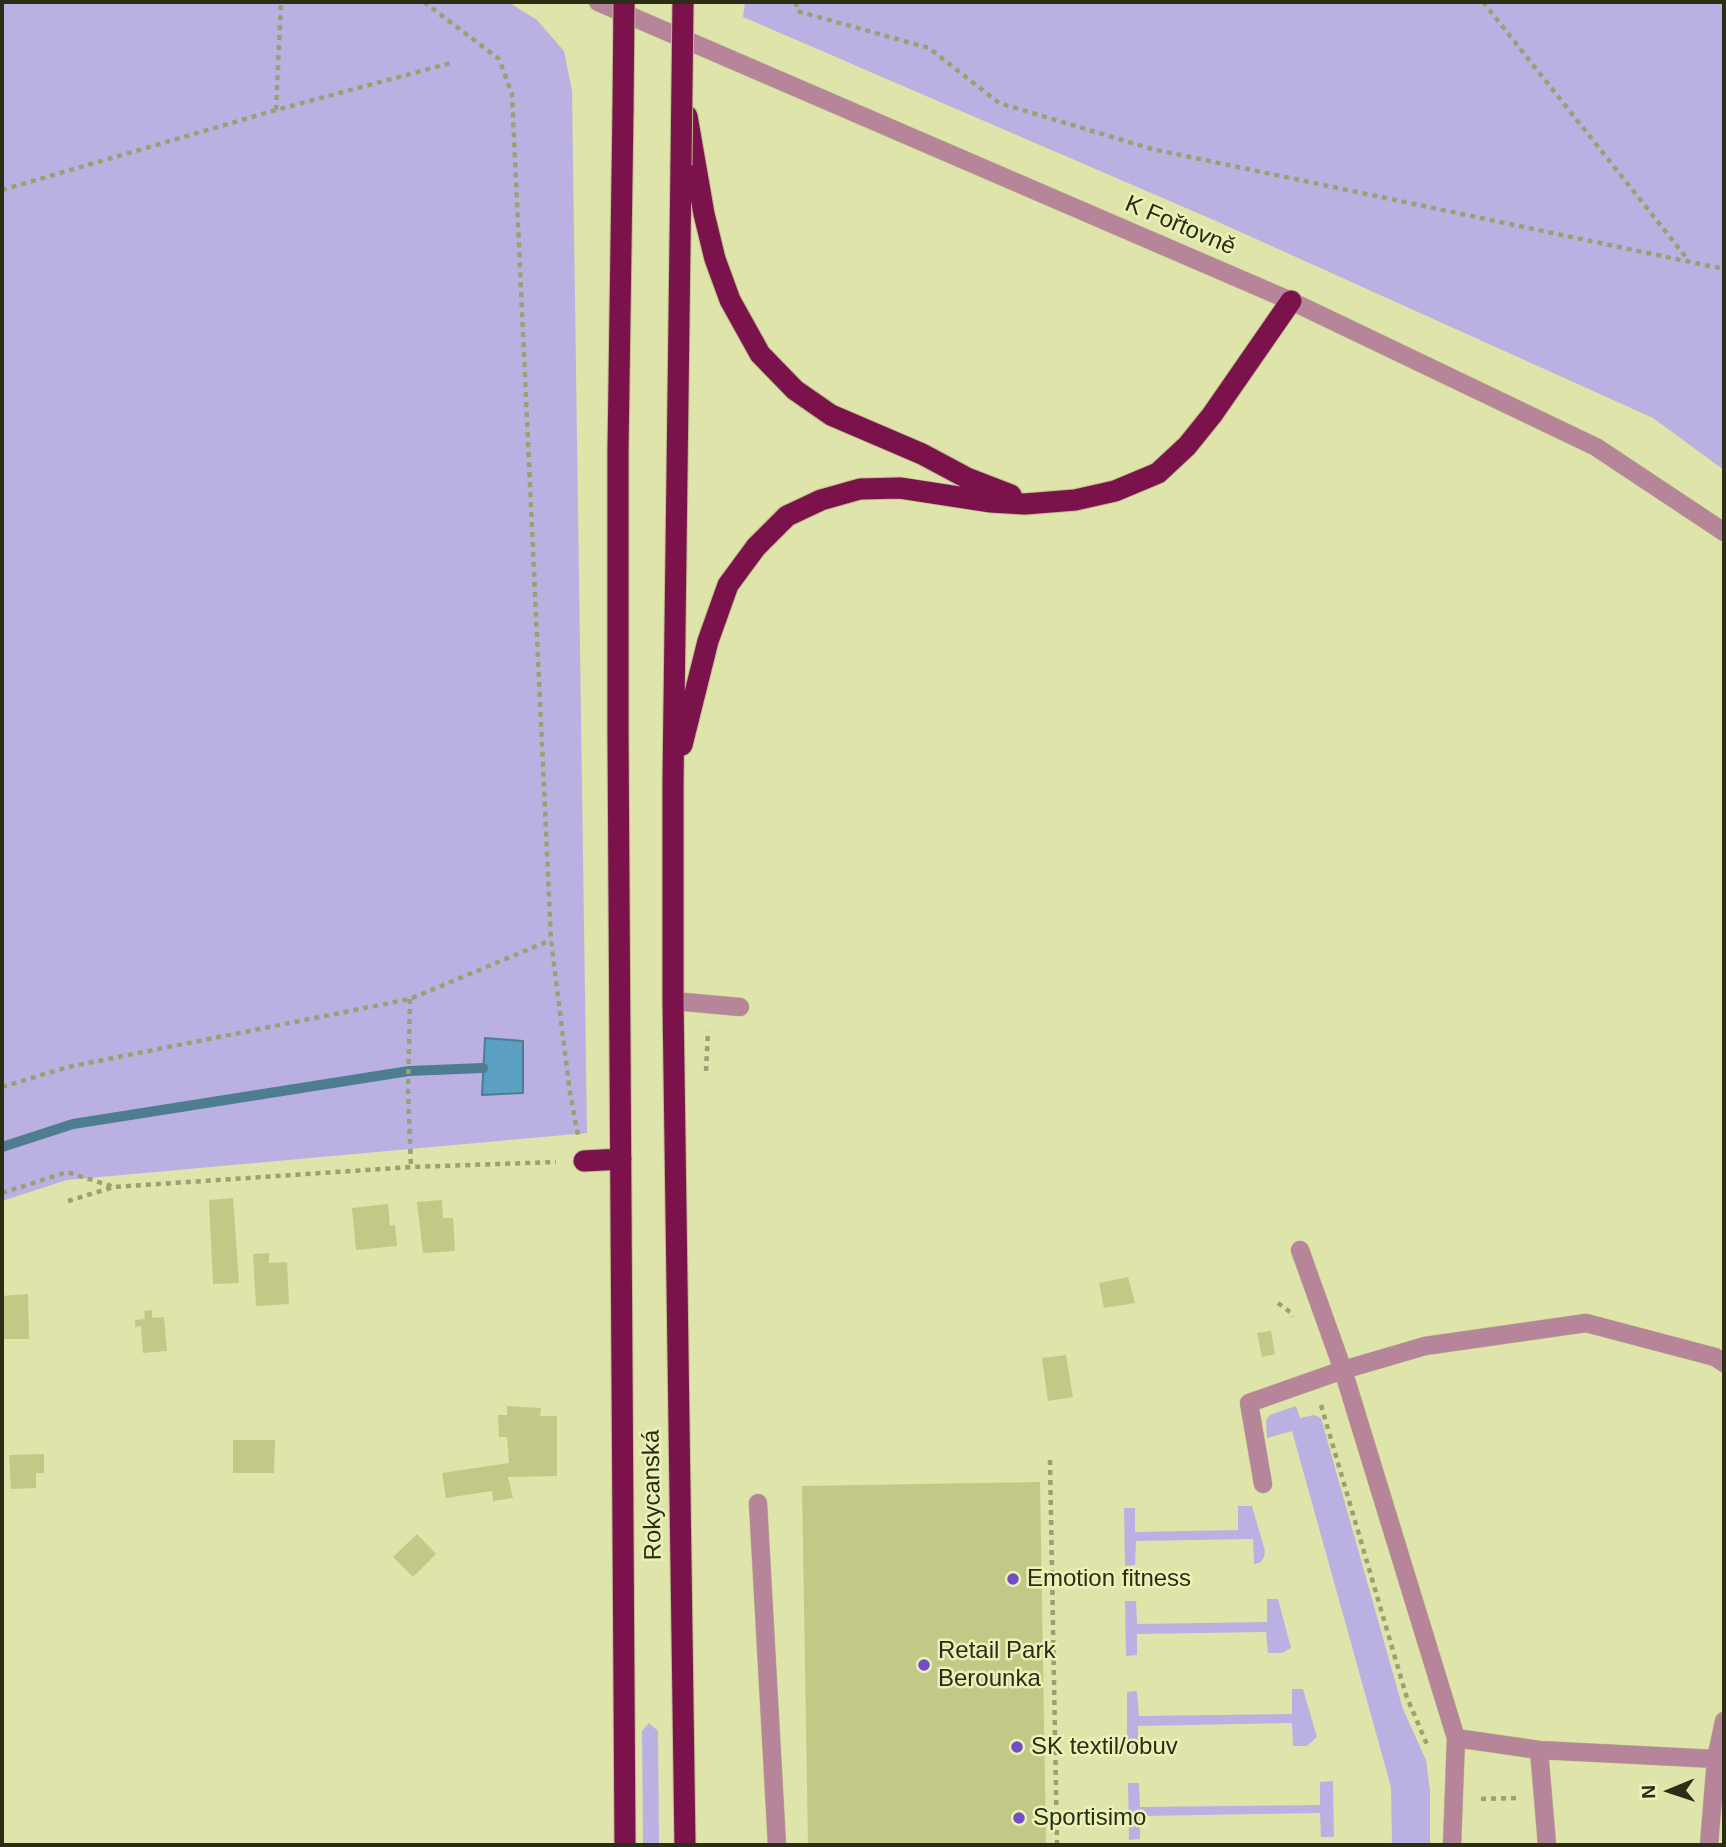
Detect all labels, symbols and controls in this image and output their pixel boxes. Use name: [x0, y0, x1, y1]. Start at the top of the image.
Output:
street label: K Fořtovně: [1120, 190, 1240, 262]
street label: Rokycanská: [637, 1429, 669, 1561]
place label: Emotion fitness: [1027, 1565, 1191, 1593]
marker: Emotion fitness: [1005, 1571, 1021, 1587]
place label: Retail Park Berounka: [938, 1637, 1055, 1693]
marker: Retail Park Berounka: [916, 1657, 932, 1673]
place label: SK textil/obuv: [1031, 1733, 1178, 1761]
marker: SK textil/obuv: [1009, 1739, 1025, 1755]
north arrow: [1635, 1756, 1705, 1826]
text: N: [1638, 1785, 1659, 1799]
place label: Sportisimo: [1033, 1804, 1146, 1832]
marker: Sportisimo: [1011, 1810, 1027, 1826]

